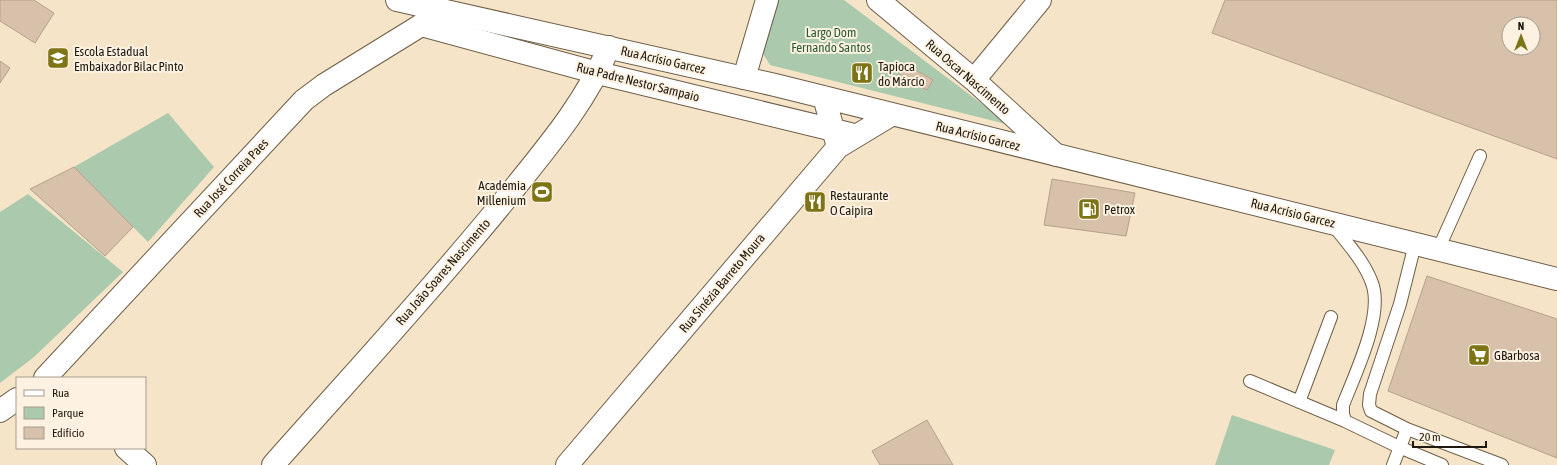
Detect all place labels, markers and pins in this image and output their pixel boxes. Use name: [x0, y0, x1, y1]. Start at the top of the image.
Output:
place label: Escola Estadual Embaixador Bilac Pinto: [74, 44, 184, 74]
school or university icon: Escola Estadual Embaixador Bilac Pinto: [45, 45, 71, 71]
place label: Tapioca do Márcio: [878, 59, 925, 89]
restaurant icon: Tapioca do Márcio: [849, 60, 875, 86]
place label: Academia Millenium: [477, 178, 526, 208]
sports icon: Academia Millenium: [529, 179, 555, 205]
place label: Restaurante O Caipira: [830, 188, 889, 218]
restaurant icon: Restaurante O Caipira: [802, 189, 828, 215]
fuel station icon: Petrox: [1076, 196, 1102, 222]
place label: Petrox: [1104, 202, 1136, 217]
supermarket icon: GBarbosa: [1466, 342, 1492, 368]
place label: GBarbosa: [1494, 348, 1540, 363]

